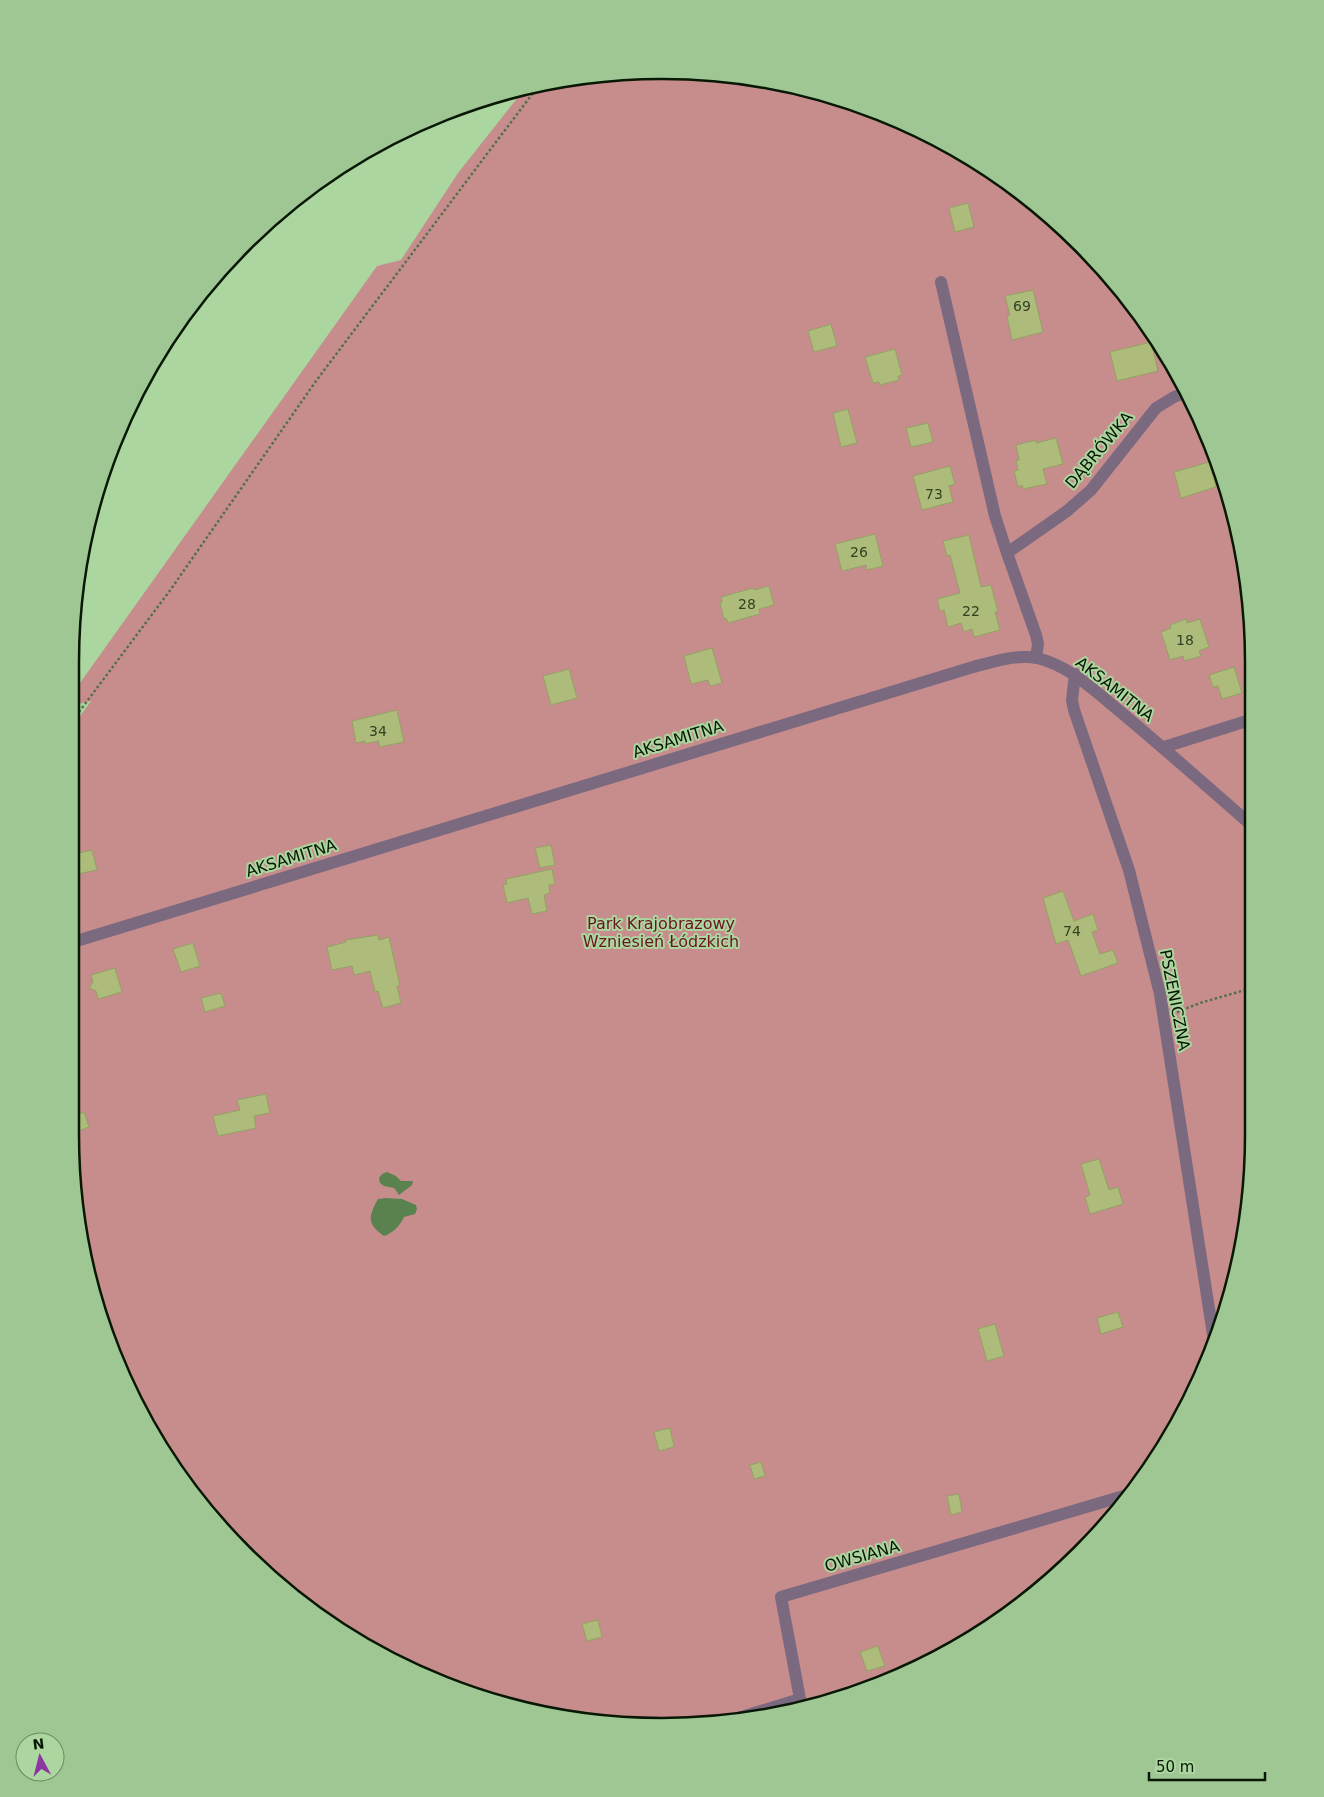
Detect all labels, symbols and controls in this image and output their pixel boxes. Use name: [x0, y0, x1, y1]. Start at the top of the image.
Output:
house number: 69: [1013, 298, 1031, 314]
street label: DĄBRÓWKA: [1061, 408, 1137, 492]
house number: 73: [925, 486, 943, 502]
house number: 26: [850, 544, 868, 560]
house number: 28: [738, 596, 756, 612]
house number: 22: [962, 603, 980, 619]
house number: 18: [1176, 632, 1194, 648]
street label: AKSAMITNA: [1072, 653, 1158, 725]
street label: AKSAMITNA: [630, 716, 726, 762]
house number: 34: [369, 723, 387, 739]
street label: AKSAMITNA: [243, 835, 339, 881]
park label: Park Krajobrazowy Wzniesień Łódzkich: [583, 914, 739, 951]
house number: 74: [1063, 923, 1081, 939]
street label: PSZENICZNA: [1156, 948, 1194, 1052]
street label: OWSIANA: [822, 1536, 902, 1576]
north arrow: [15, 1732, 65, 1782]
text: N: [32, 1735, 45, 1753]
scale bar: [1149, 1750, 1265, 1782]
text: 50 m: [1156, 1758, 1194, 1776]

